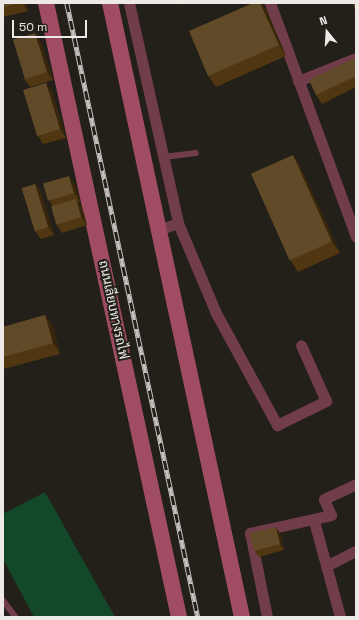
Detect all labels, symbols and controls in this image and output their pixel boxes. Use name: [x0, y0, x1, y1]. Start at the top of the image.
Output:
scale bar: [14, 12, 89, 38]
north arrow: [307, 12, 347, 52]
text: N: [318, 13, 329, 28]
text: 50 m: [19, 19, 47, 35]
street label: ถนนเลียบทางรถไฟ: [95, 259, 131, 361]

